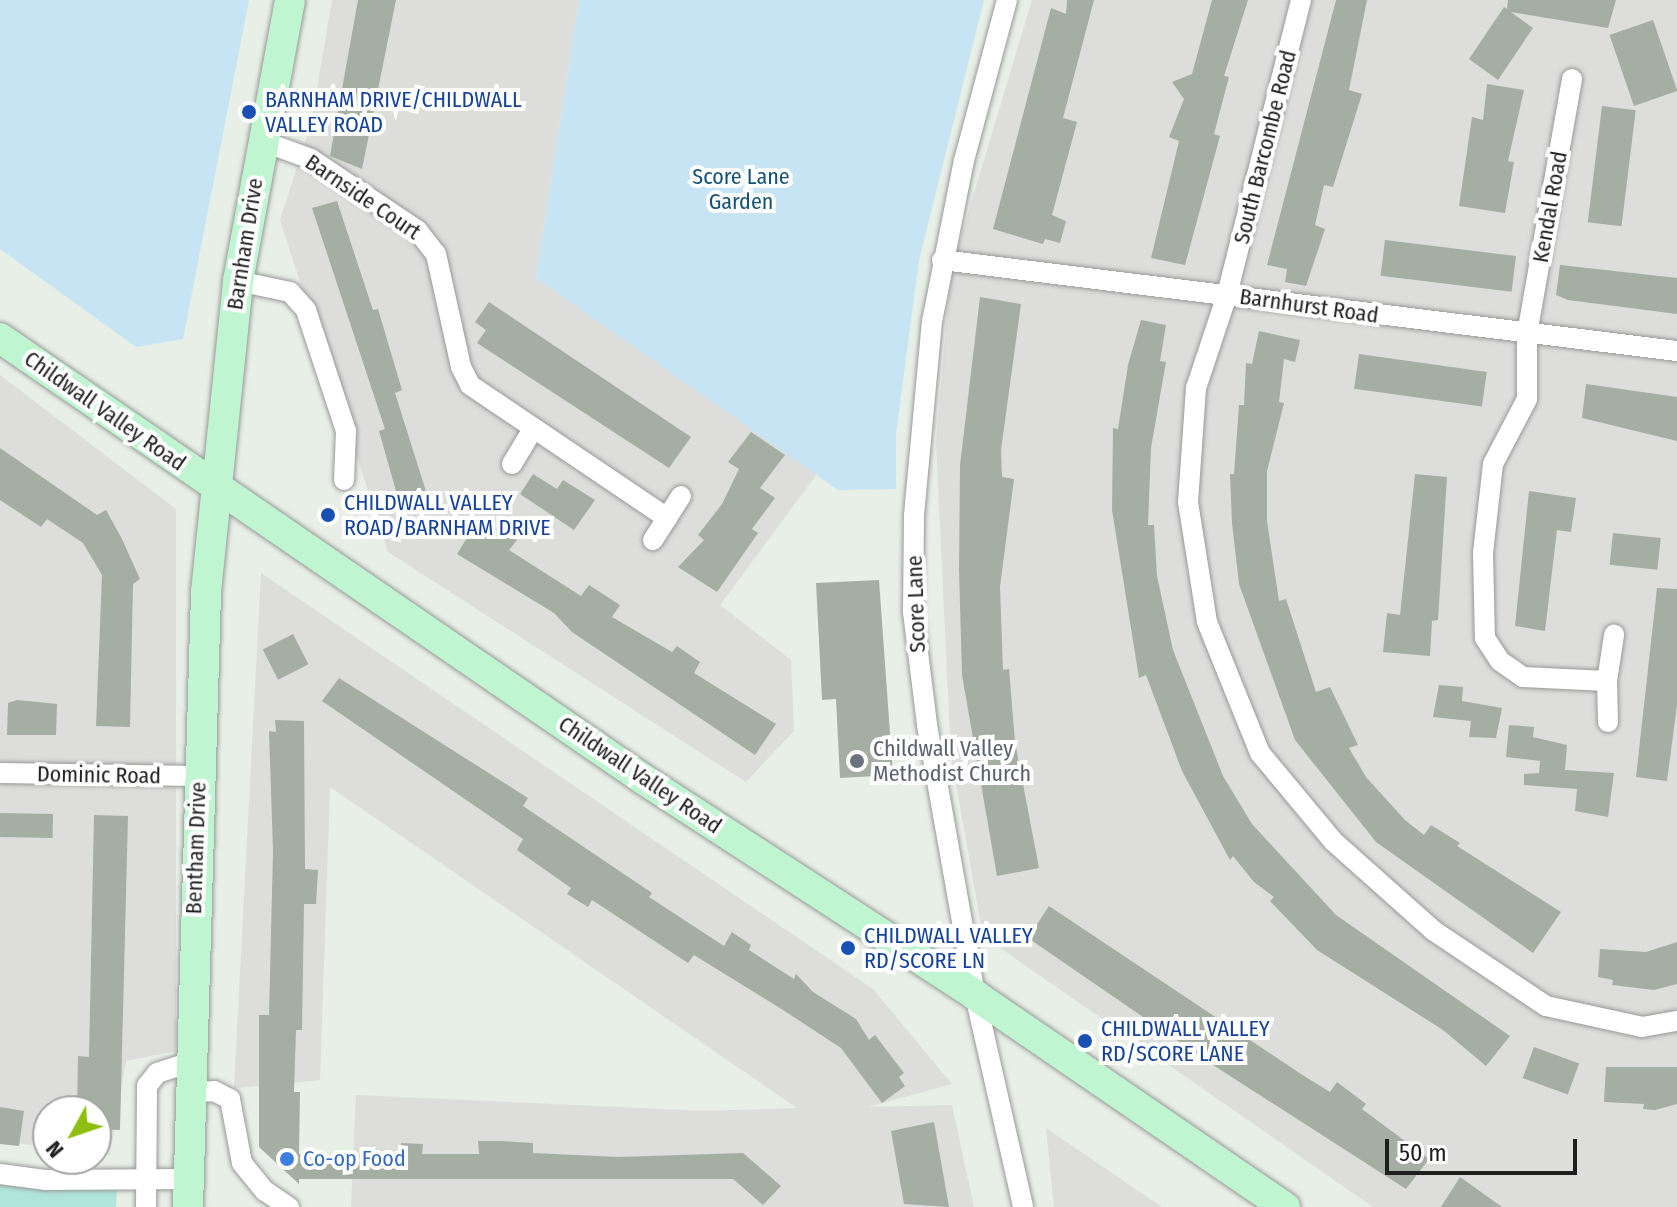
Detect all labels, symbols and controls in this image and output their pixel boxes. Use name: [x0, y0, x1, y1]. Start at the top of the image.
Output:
street label: South Barcombe Road: [1228, 47, 1302, 247]
place label: BARNHAM DRIVE/CHILDWALL VALLEY ROAD: [265, 86, 522, 138]
marker: BARNHAM DRIVE/CHILDWALL VALLEY ROAD: [240, 103, 258, 121]
street label: Barnside Court: [300, 149, 426, 245]
street label: Kendal Road: [1527, 149, 1573, 265]
park label: Score Lane Garden: [692, 163, 790, 214]
street label: Barnham Drive: [222, 176, 268, 312]
street label: Barnhurst Road: [1238, 283, 1380, 329]
street label: Childwall Valley Road: [19, 345, 191, 477]
place label: CHILDWALL VALLEY ROAD/BARNHAM DRIVE: [344, 489, 551, 540]
marker: CHILDWALL VALLEY ROAD/BARNHAM DRIVE: [319, 506, 337, 524]
street label: Score Lane: [901, 555, 931, 653]
street label: Childwall Valley Road: [554, 711, 726, 839]
place label: Childwall Valley Methodist Church: [873, 735, 1031, 786]
marker: Childwall Valley Methodist Church: [848, 752, 866, 770]
street label: Dominic Road: [37, 761, 161, 789]
street label: Bentham Drive: [180, 781, 212, 915]
place label: CHILDWALL VALLEY RD/SCORE LN: [864, 922, 1033, 974]
marker: CHILDWALL VALLEY RD/SCORE LN: [839, 939, 857, 957]
place label: CHILDWALL VALLEY RD/SCORE LANE: [1101, 1015, 1270, 1066]
marker: CHILDWALL VALLEY RD/SCORE LANE: [1076, 1032, 1094, 1050]
north arrow: [32, 1095, 112, 1175]
scale bar: [1389, 1123, 1581, 1173]
text: N: [40, 1136, 69, 1163]
text: 50 m: [1399, 1139, 1447, 1167]
place label: Co-op Food: [303, 1146, 406, 1172]
marker: Co-op Food: [278, 1150, 296, 1168]

